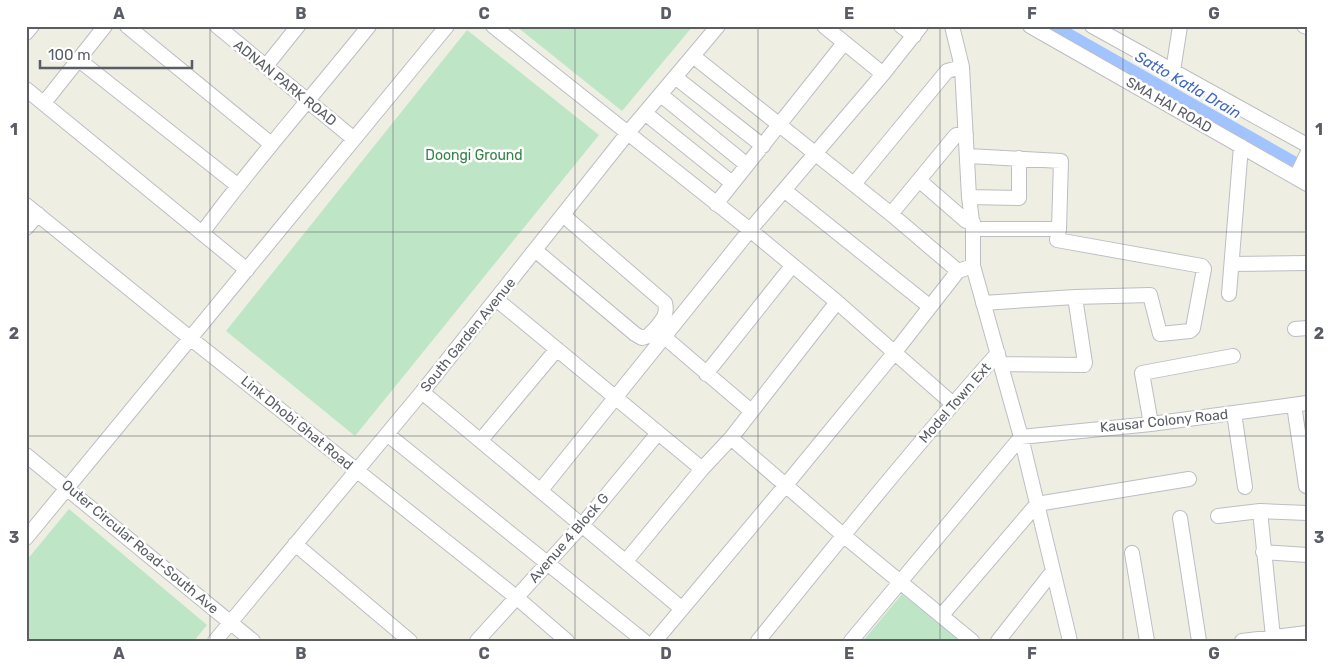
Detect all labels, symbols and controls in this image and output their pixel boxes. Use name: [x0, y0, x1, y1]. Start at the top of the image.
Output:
text: A: [113, 4, 125, 23]
text: B: [295, 4, 307, 23]
text: C: [478, 4, 490, 23]
text: D: [660, 4, 672, 23]
text: E: [844, 4, 854, 23]
text: F: [1027, 4, 1037, 23]
text: G: [1208, 4, 1220, 23]
street label: ADNAN PARK ROAD: [230, 36, 340, 130]
scale bar: [40, 38, 192, 70]
text: 100 m: [48, 46, 90, 64]
water label: Satto Katla Drain: [1132, 47, 1244, 123]
street label: SMA HAI ROAD: [1123, 74, 1215, 136]
text: 1: [10, 120, 18, 139]
text: 1: [1315, 120, 1323, 139]
park label: Doongi Ground: [425, 147, 523, 164]
street label: South Garden Avenue: [417, 274, 519, 395]
text: 2: [9, 324, 19, 343]
text: 2: [1314, 324, 1324, 343]
street label: Model Town Ext: [915, 359, 995, 447]
street label: Link Dhobi Ghat Road: [237, 373, 357, 473]
street label: Kausar Colony Road: [1099, 406, 1229, 436]
street label: Outer Circular Road-South Ave: [58, 476, 222, 618]
street label: Avenue 4 Block G: [525, 490, 613, 586]
text: 3: [9, 528, 19, 547]
text: 3: [1314, 528, 1324, 547]
text: A: [113, 644, 125, 663]
text: B: [295, 644, 307, 663]
text: C: [478, 644, 490, 663]
text: D: [660, 644, 672, 663]
text: E: [844, 644, 854, 663]
text: F: [1027, 644, 1037, 663]
text: G: [1208, 644, 1220, 663]

